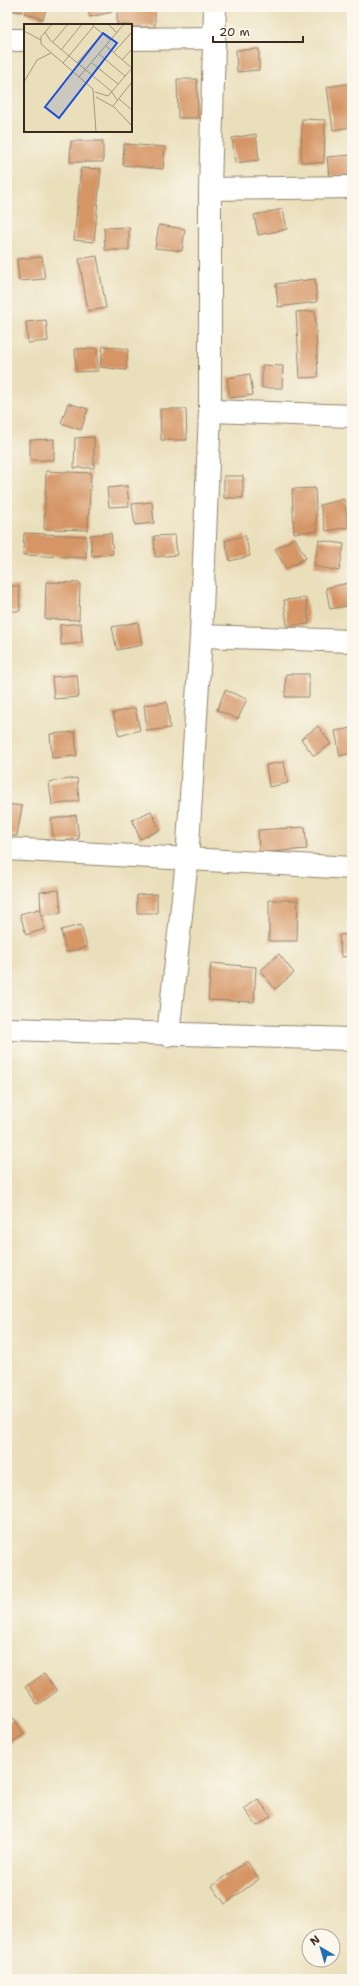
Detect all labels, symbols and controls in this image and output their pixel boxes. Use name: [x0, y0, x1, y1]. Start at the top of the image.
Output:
scale bar: [213, 18, 303, 44]
inset map: [24, 24, 132, 132]
text: 20 m: [219, 24, 250, 40]
north arrow: [301, 1928, 341, 1968]
text: N: [307, 1932, 323, 1949]

